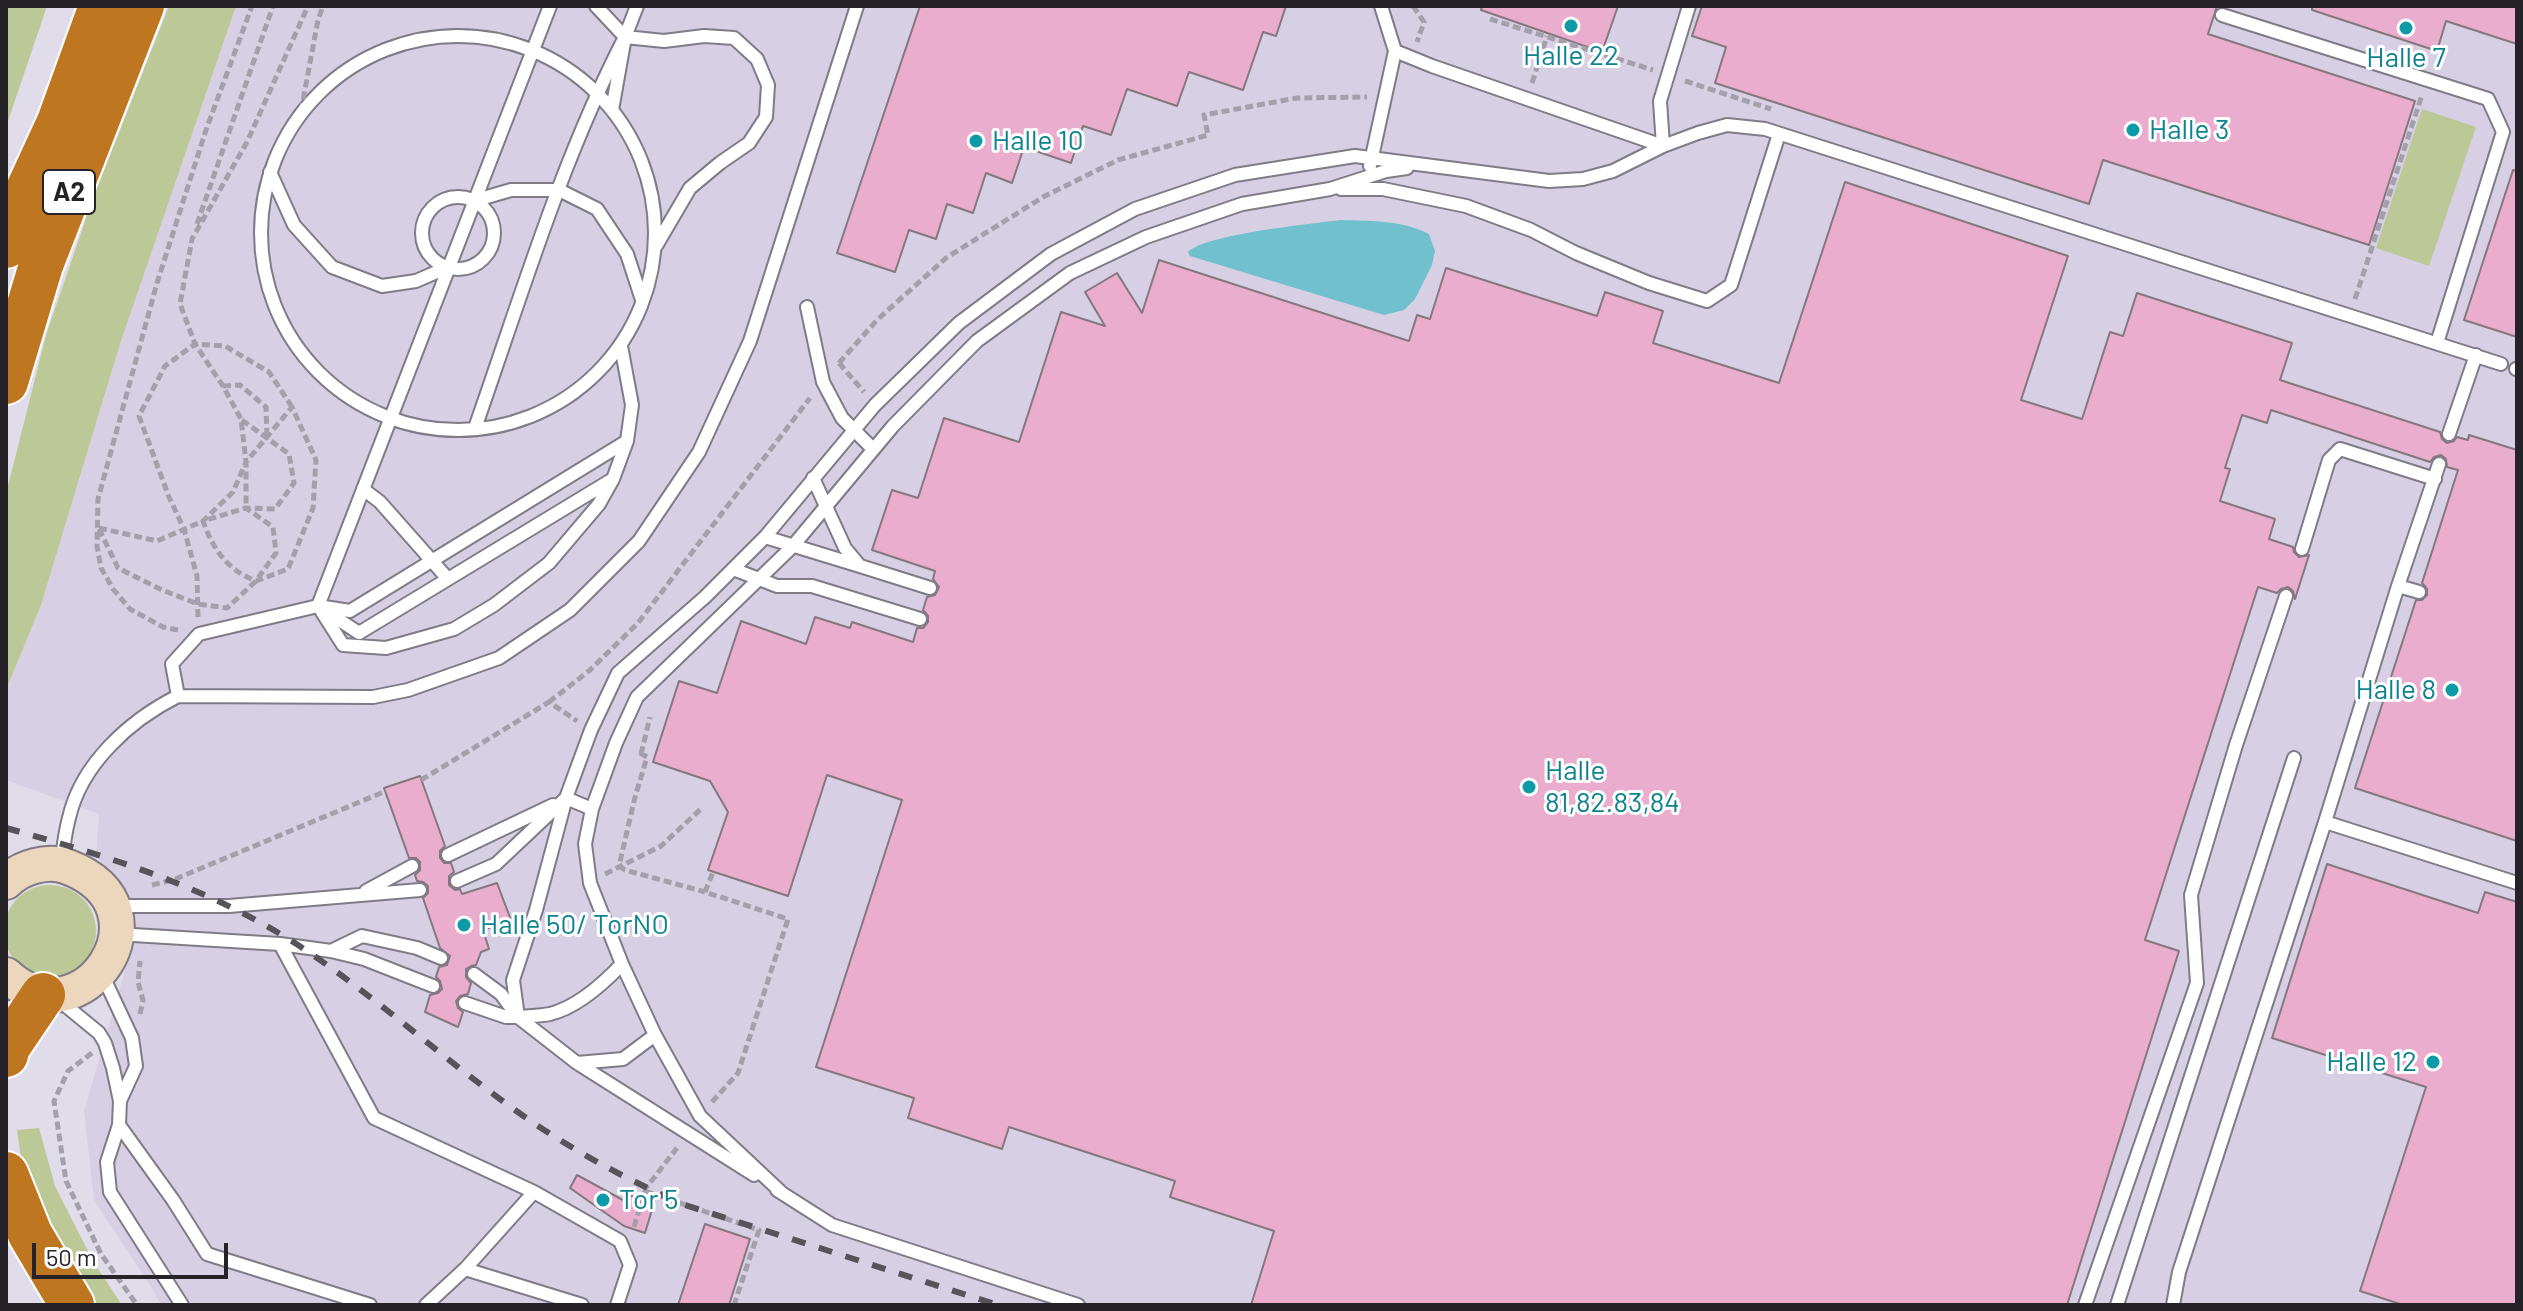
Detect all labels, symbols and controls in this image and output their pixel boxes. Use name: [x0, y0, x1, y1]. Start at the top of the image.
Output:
marker: Halle 22: [1562, 17, 1580, 35]
marker: Halle 7: [2397, 19, 2415, 37]
place label: Halle 22: [1523, 39, 1619, 73]
place label: Halle 7: [2366, 41, 2446, 75]
place label: Halle 3: [2149, 113, 2229, 147]
marker: Halle 3: [2124, 121, 2142, 139]
place label: Halle 10: [992, 124, 1084, 158]
marker: Halle 10: [967, 132, 985, 150]
road number: A2: [43, 170, 95, 214]
place label: Halle 8: [2355, 673, 2436, 707]
marker: Halle 8: [2443, 681, 2461, 699]
place label: Halle 81,82.83,84: [1545, 754, 1680, 820]
marker: Halle 81,82.83,84: [1520, 778, 1538, 796]
place label: Halle 50/ TorNO: [480, 908, 669, 942]
marker: Halle 50/ TorNO: [455, 916, 473, 934]
place label: Halle 12: [2326, 1045, 2417, 1079]
marker: Halle 12: [2424, 1053, 2442, 1071]
place label: Tor 5: [619, 1183, 678, 1217]
marker: Tor 5: [594, 1191, 612, 1209]
scale bar: [36, 1227, 232, 1277]
text: 50 m: [46, 1242, 97, 1271]

